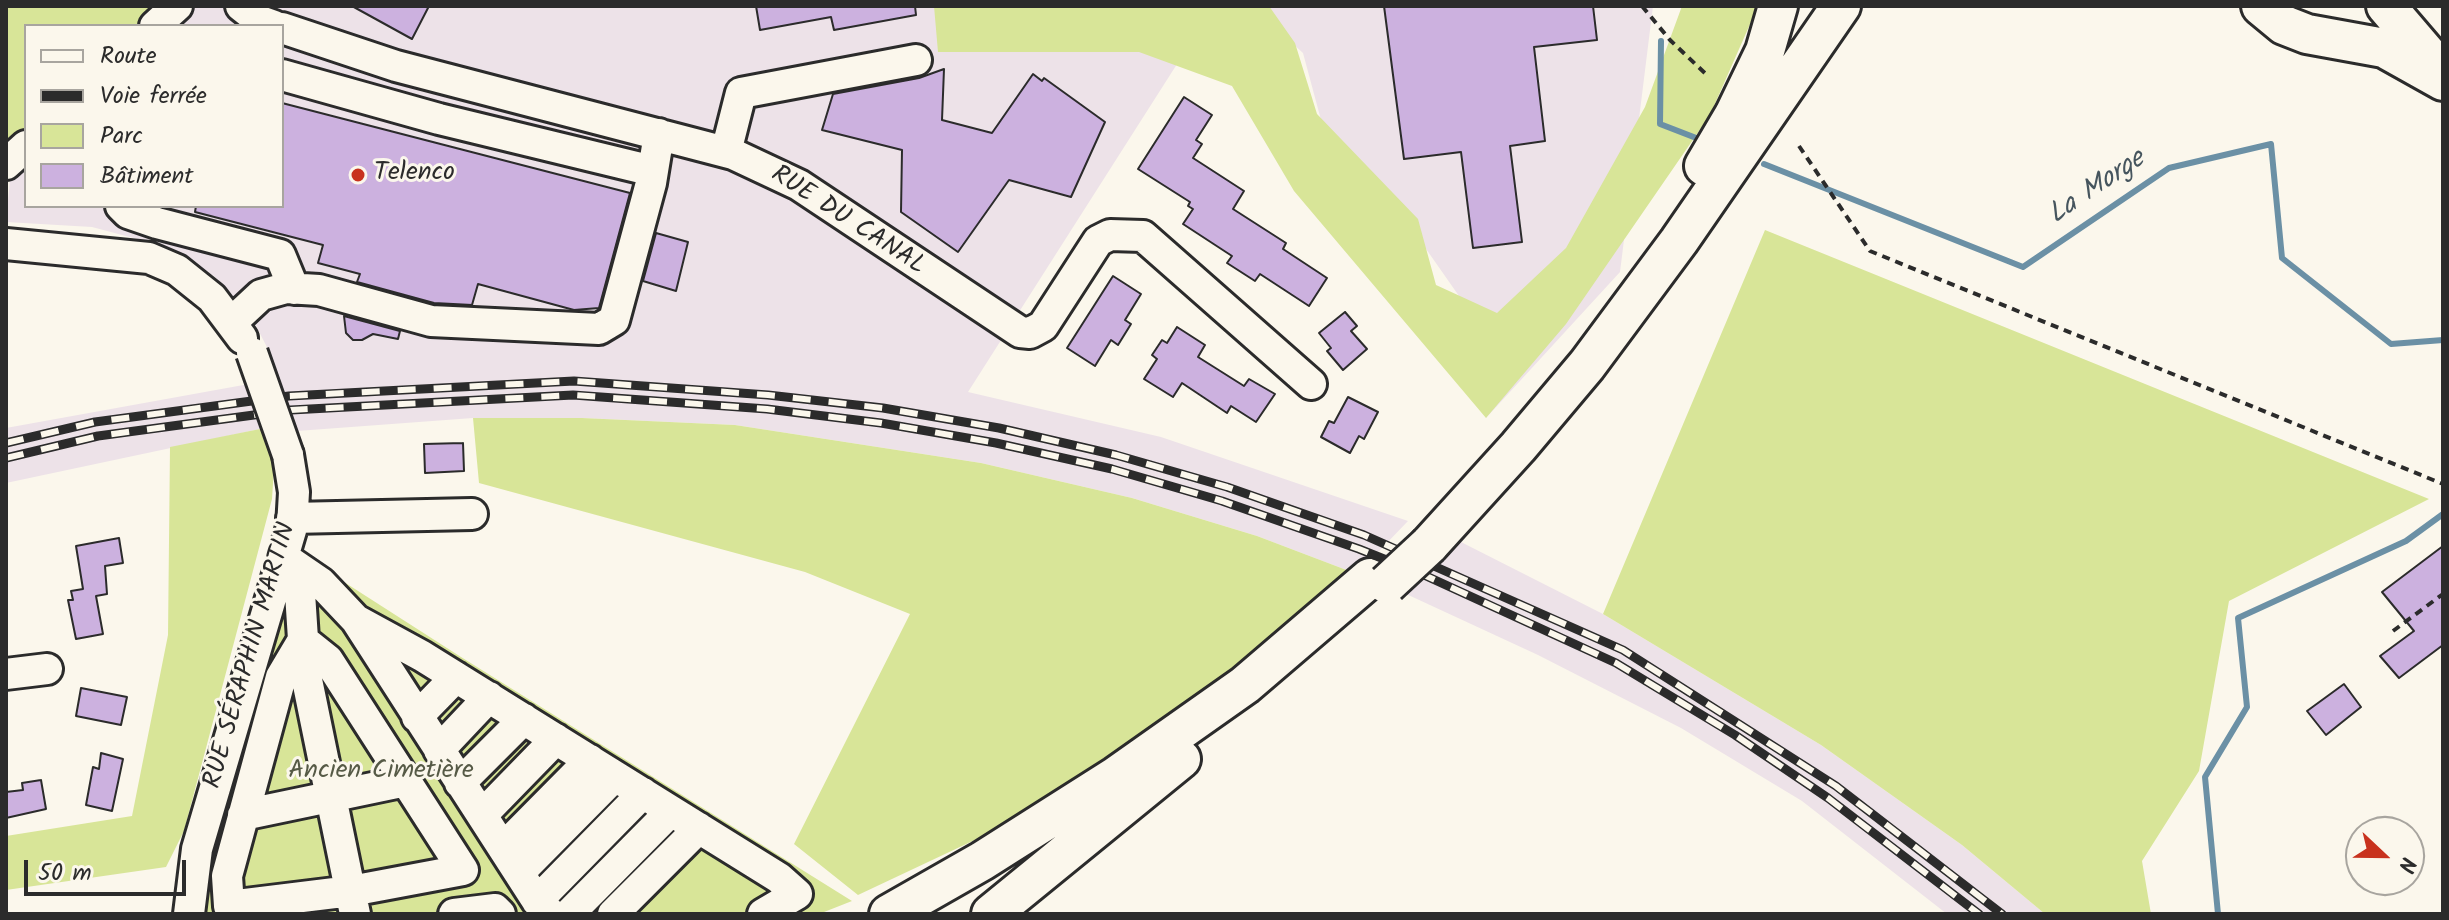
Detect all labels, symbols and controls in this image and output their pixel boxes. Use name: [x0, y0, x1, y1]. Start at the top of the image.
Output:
legend: [24, 24, 284, 208]
text: Route: [100, 37, 157, 76]
text: Voie ferrée: [100, 77, 207, 116]
text: Parc: [100, 117, 143, 156]
water label: La Morge: [2043, 144, 2153, 234]
text: Bâtiment: [100, 157, 194, 196]
place label: Telenco: [374, 159, 455, 191]
street label: RUE DU CANAL: [764, 160, 930, 284]
marker: Telenco: [349, 166, 367, 184]
street label: RUE SÉRAPHIN MARTIN: [199, 519, 305, 793]
park label: Ancien Cimetière: [288, 757, 474, 789]
north arrow: [2345, 816, 2425, 896]
scale bar: [28, 844, 190, 894]
text: N: [2387, 851, 2425, 877]
text: 50 m: [38, 854, 92, 893]

